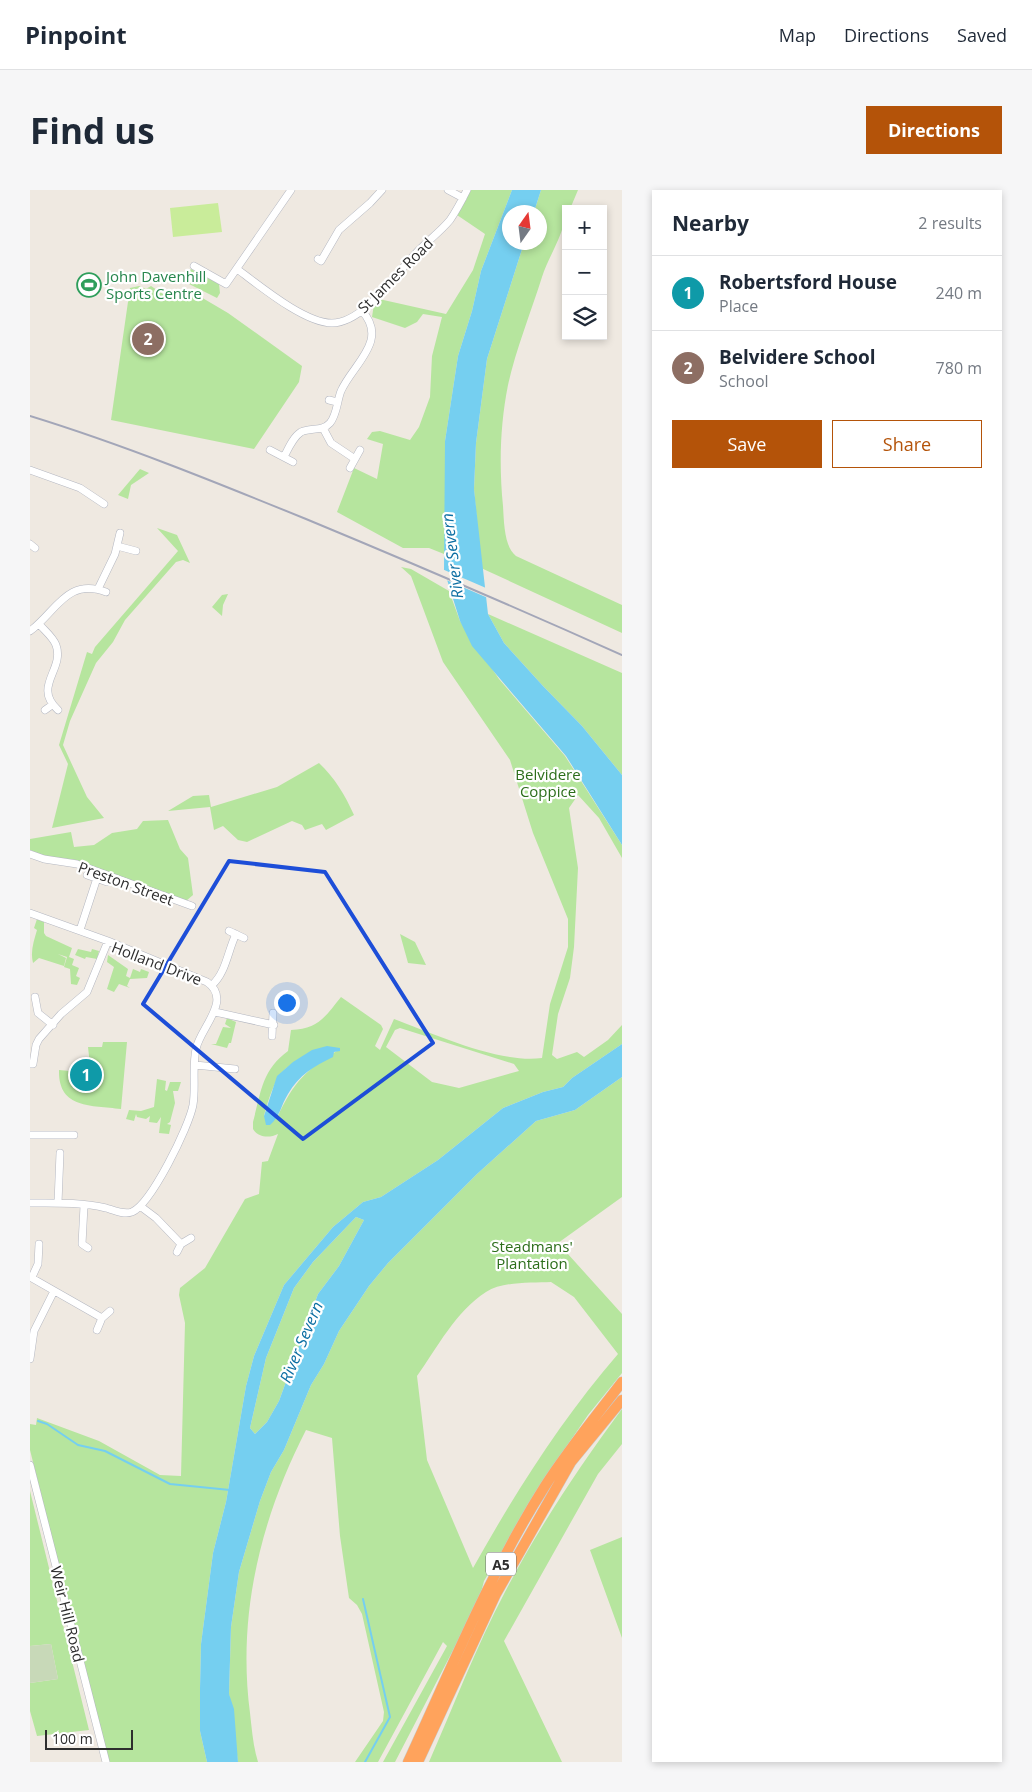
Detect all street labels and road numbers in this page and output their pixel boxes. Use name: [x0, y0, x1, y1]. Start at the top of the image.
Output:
street label: St James Road: [353, 233, 437, 317]
street label: Preston Street: [76, 856, 176, 910]
street label: Holland Drive: [109, 937, 205, 989]
road number: A5: [486, 1552, 516, 1576]
street label: Weir Hill Road: [46, 1564, 90, 1664]

